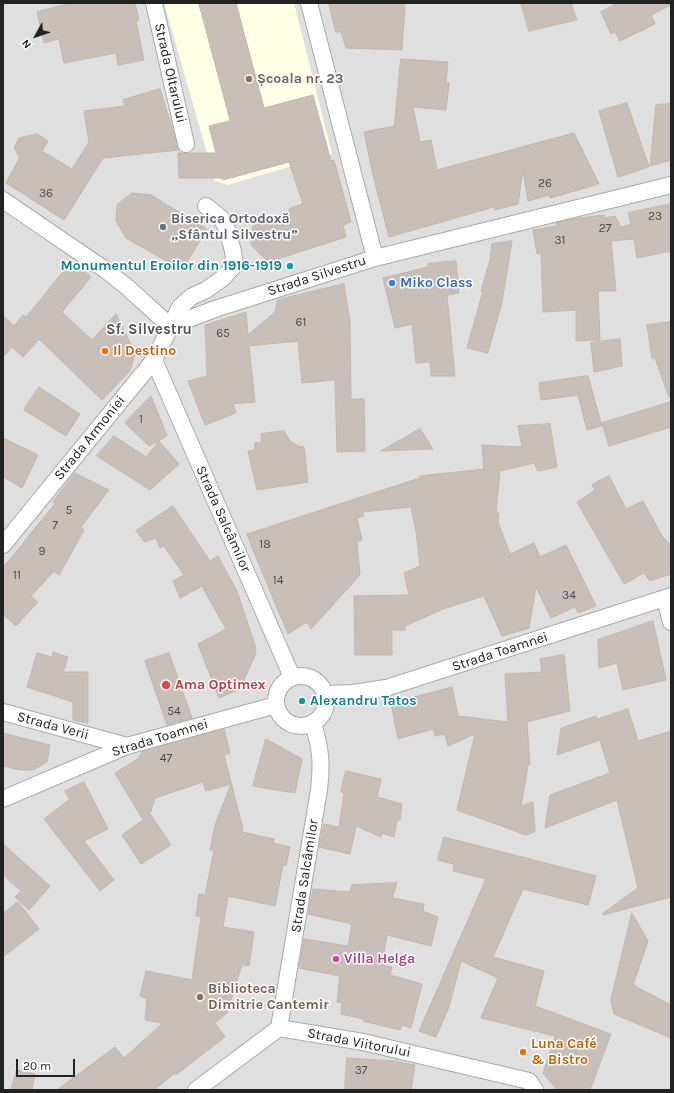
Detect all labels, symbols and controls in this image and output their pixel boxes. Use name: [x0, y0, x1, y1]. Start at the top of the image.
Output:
north arrow: [16, 16, 56, 56]
street label: Strada Oltarului: [150, 21, 190, 125]
text: N: [19, 37, 34, 51]
place label: Școala nr. 23: [257, 71, 343, 87]
marker: Școala nr. 23: [244, 74, 254, 84]
house number: 26: [538, 177, 552, 191]
house number: 36: [39, 187, 53, 201]
house number: 23: [648, 210, 662, 224]
place label: Biserica Ortodoxă „Sfântul Silvestru”: [171, 211, 298, 244]
marker: Biserica Ortodoxă „Sfântul Silvestru”: [158, 222, 168, 232]
house number: 27: [599, 222, 611, 236]
house number: 31: [554, 234, 566, 248]
street label: Strada Silvestru: [266, 252, 368, 300]
place label: Monumentul Eroilor din 1916-1919: [61, 258, 282, 274]
marker: Monumentul Eroilor din 1916-1919: [285, 261, 295, 271]
place label: Miko Class: [400, 275, 473, 291]
marker: Miko Class: [387, 278, 397, 288]
house number: 61: [296, 316, 306, 330]
district label: Sf. Silvestru: [106, 321, 192, 339]
house number: 65: [216, 327, 230, 341]
place label: Il Destino: [113, 343, 176, 359]
marker: Il Destino: [100, 346, 110, 356]
street label: Strada Armoniei: [51, 392, 129, 484]
house number: 1: [139, 413, 143, 427]
street label: Strada Salcâmilor: [192, 463, 254, 575]
house number: 5: [66, 504, 72, 518]
house number: 7: [52, 519, 58, 533]
house number: 18: [259, 538, 271, 552]
house number: 9: [39, 545, 45, 559]
house number: 11: [13, 569, 21, 583]
house number: 14: [273, 574, 283, 588]
house number: 34: [562, 589, 576, 603]
street label: Strada Toamnei: [450, 629, 550, 675]
place label: Ama Optimex: [175, 677, 265, 693]
marker: Ama Optimex: [160, 679, 172, 691]
place label: Alexandru Tatos: [310, 693, 417, 709]
marker: Alexandru Tatos: [297, 696, 307, 706]
house number: 54: [167, 705, 181, 719]
street label: Strada Verii: [15, 708, 91, 744]
street label: Strada Toamnei: [110, 715, 210, 761]
house number: 47: [160, 752, 172, 766]
street label: Strada Salcâmilor: [288, 818, 322, 934]
place label: Villa Helga: [344, 951, 415, 967]
marker: Villa Helga: [331, 954, 341, 964]
place label: Biblioteca Dimitrie Cantemir: [208, 981, 329, 1014]
marker: Biblioteca Dimitrie Cantemir: [195, 992, 205, 1002]
street label: Strada Viitorului: [306, 1025, 412, 1061]
place label: Luna Café & Bistro: [531, 1036, 597, 1068]
marker: Luna Café & Bistro: [518, 1047, 528, 1057]
scale bar: [18, 1051, 77, 1077]
text: 20 m: [23, 1059, 51, 1073]
house number: 37: [355, 1064, 367, 1078]

